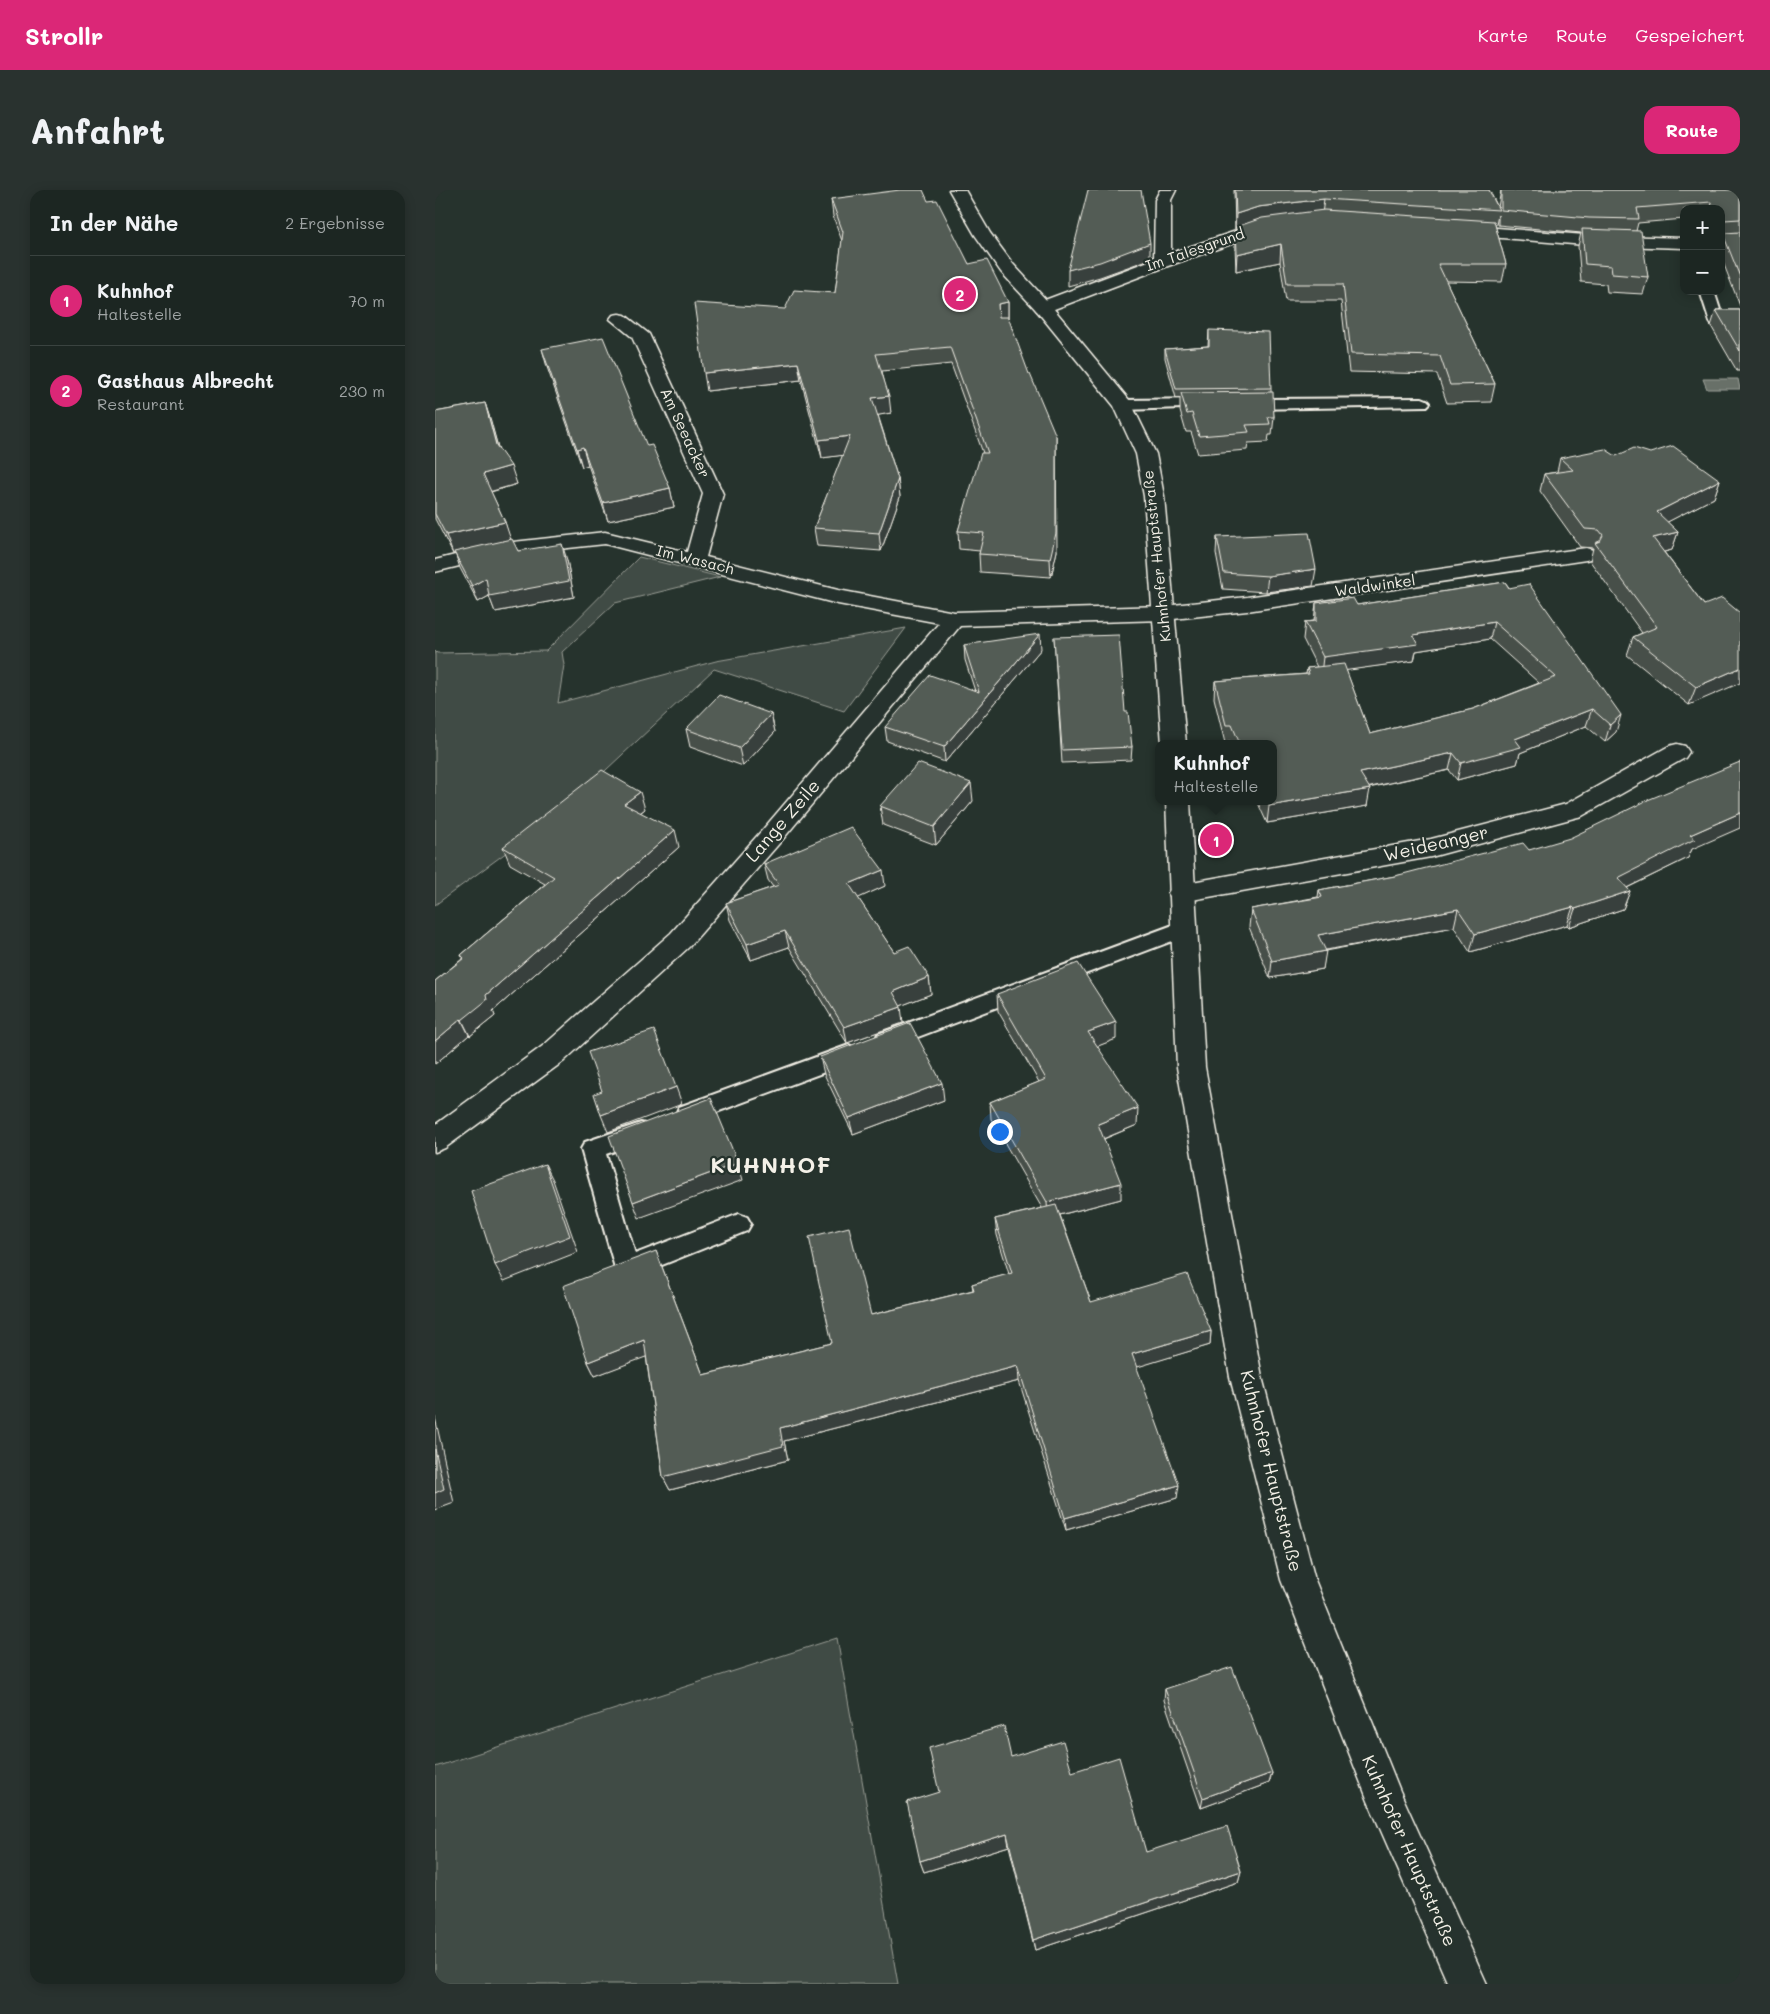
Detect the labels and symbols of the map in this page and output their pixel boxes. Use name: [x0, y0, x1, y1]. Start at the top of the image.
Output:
street label: Im Talesgrund: [1142, 223, 1247, 275]
pin: 2: [944, 275, 976, 313]
street label: Am Seeacker: [656, 384, 715, 481]
street label: Kuhnhofer Hauptstraße: [1137, 469, 1175, 643]
street label: Im Wasach: [654, 540, 736, 578]
street label: Waldwinkel: [1333, 569, 1417, 601]
street label: Lange Zeile: [740, 774, 825, 867]
street label: Weideanger: [1381, 819, 1491, 867]
pin: 1: [1200, 821, 1232, 859]
your location: [987, 1119, 1013, 1145]
district label: KUHNHOF: [710, 1150, 832, 1179]
street label: Kuhnhofer Hauptstraße: [1235, 1367, 1309, 1574]
street label: Kuhnhofer Hauptstraße: [1357, 1751, 1463, 1950]

